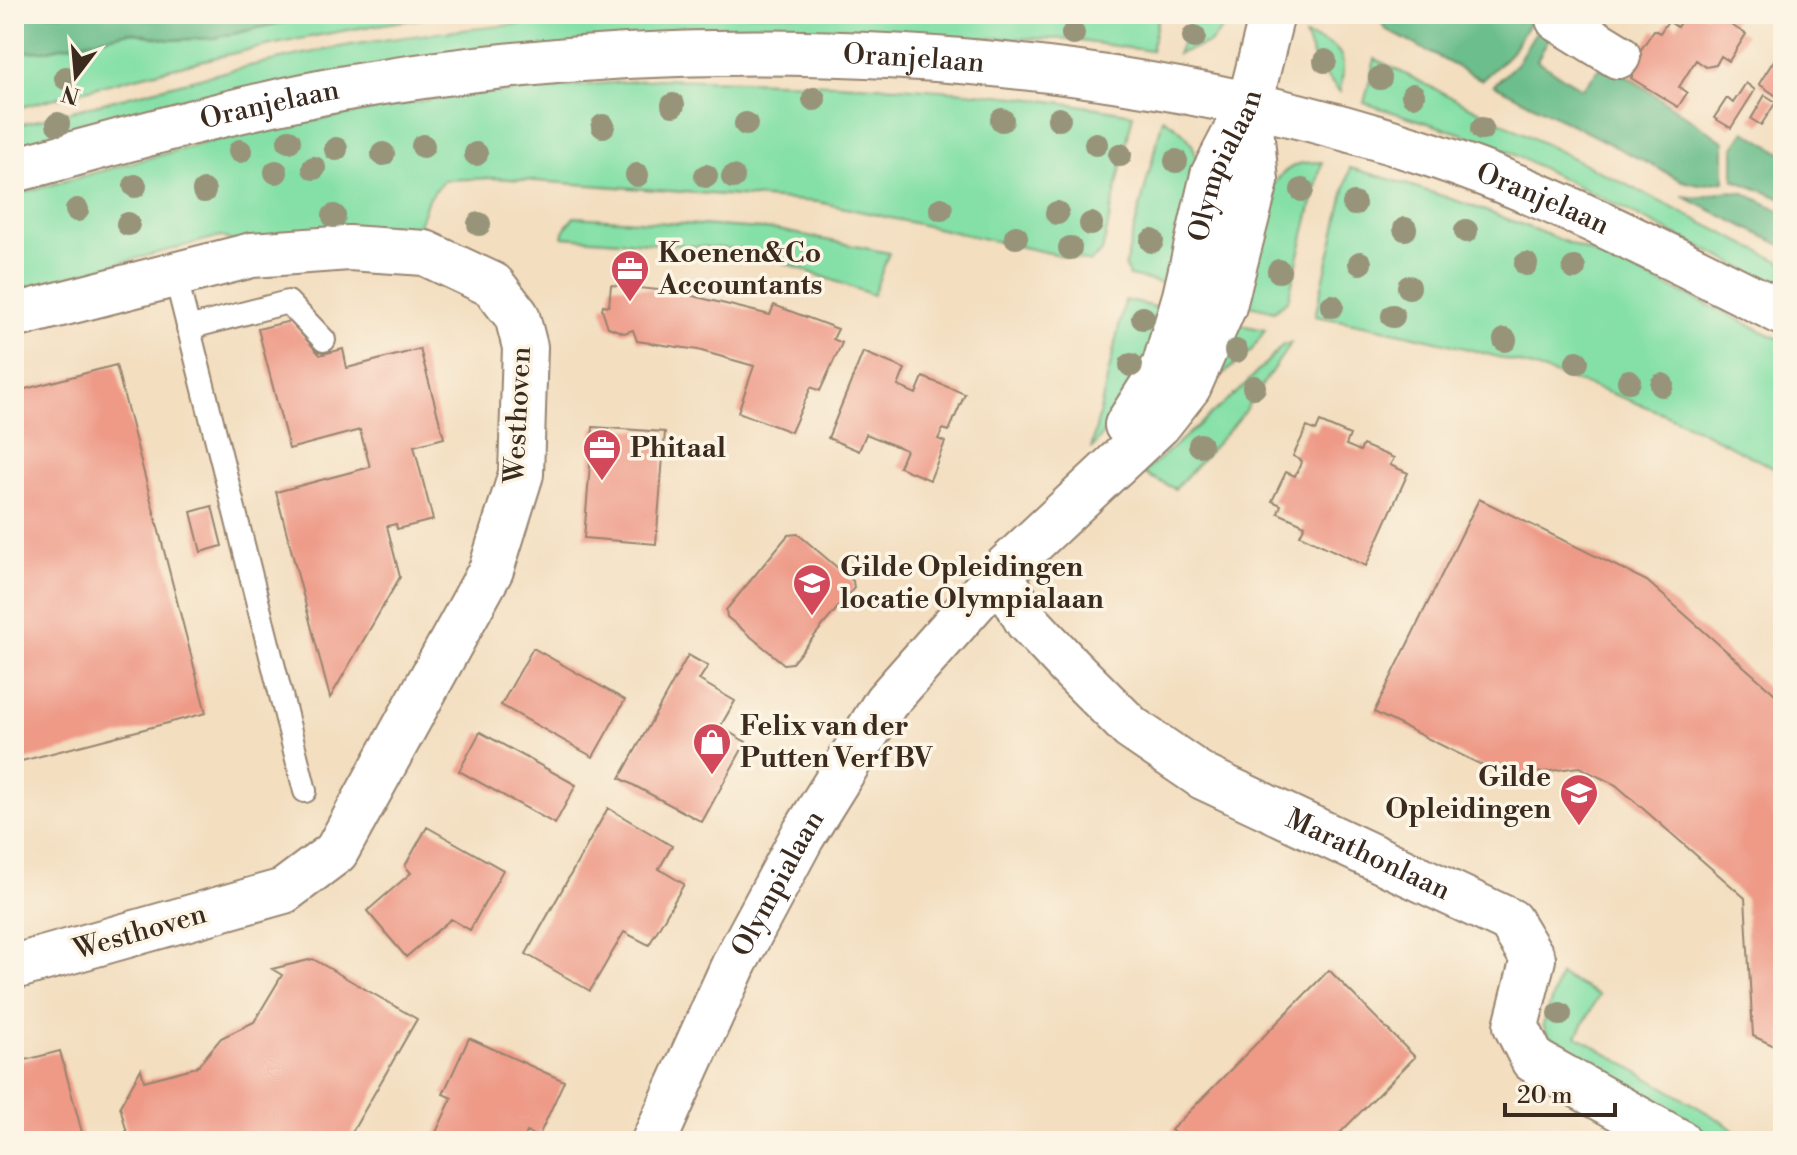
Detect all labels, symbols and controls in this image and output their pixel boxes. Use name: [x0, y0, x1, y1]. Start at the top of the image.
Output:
north arrow: [36, 36, 116, 116]
street label: Oranjelaan: [842, 37, 986, 81]
street label: Oranjelaan: [196, 72, 342, 137]
text: N: [58, 78, 83, 109]
street label: Olympialaan: [1181, 86, 1270, 245]
street label: Oranjelaan: [1471, 155, 1615, 243]
place label: Koenen&Co Accountants: [657, 236, 823, 303]
office icon: Koenen&Co Accountants: [609, 248, 651, 303]
street label: Westhoven: [497, 346, 539, 485]
office icon: Phitaal: [581, 427, 623, 482]
place label: Phitaal: [630, 431, 726, 466]
place label: Gilde Opleidingen locatie Olympialaan: [840, 550, 1104, 617]
school or university icon: Gilde Opleidingen locatie Olympialaan: [791, 562, 833, 617]
place label: Felix van der Putten Verf BV: [740, 709, 934, 776]
shop icon: Felix van der Putten Verf BV: [691, 721, 733, 776]
place label: Gilde Opleidingen: [1385, 760, 1551, 827]
school or university icon: Gilde Opleidingen: [1558, 772, 1600, 827]
street label: Marathonlaan: [1280, 801, 1457, 908]
street label: Olympialaan: [724, 803, 832, 962]
street label: Westhoven: [69, 896, 211, 968]
scale bar: [1505, 1067, 1615, 1117]
text: 20 m: [1517, 1081, 1573, 1111]

